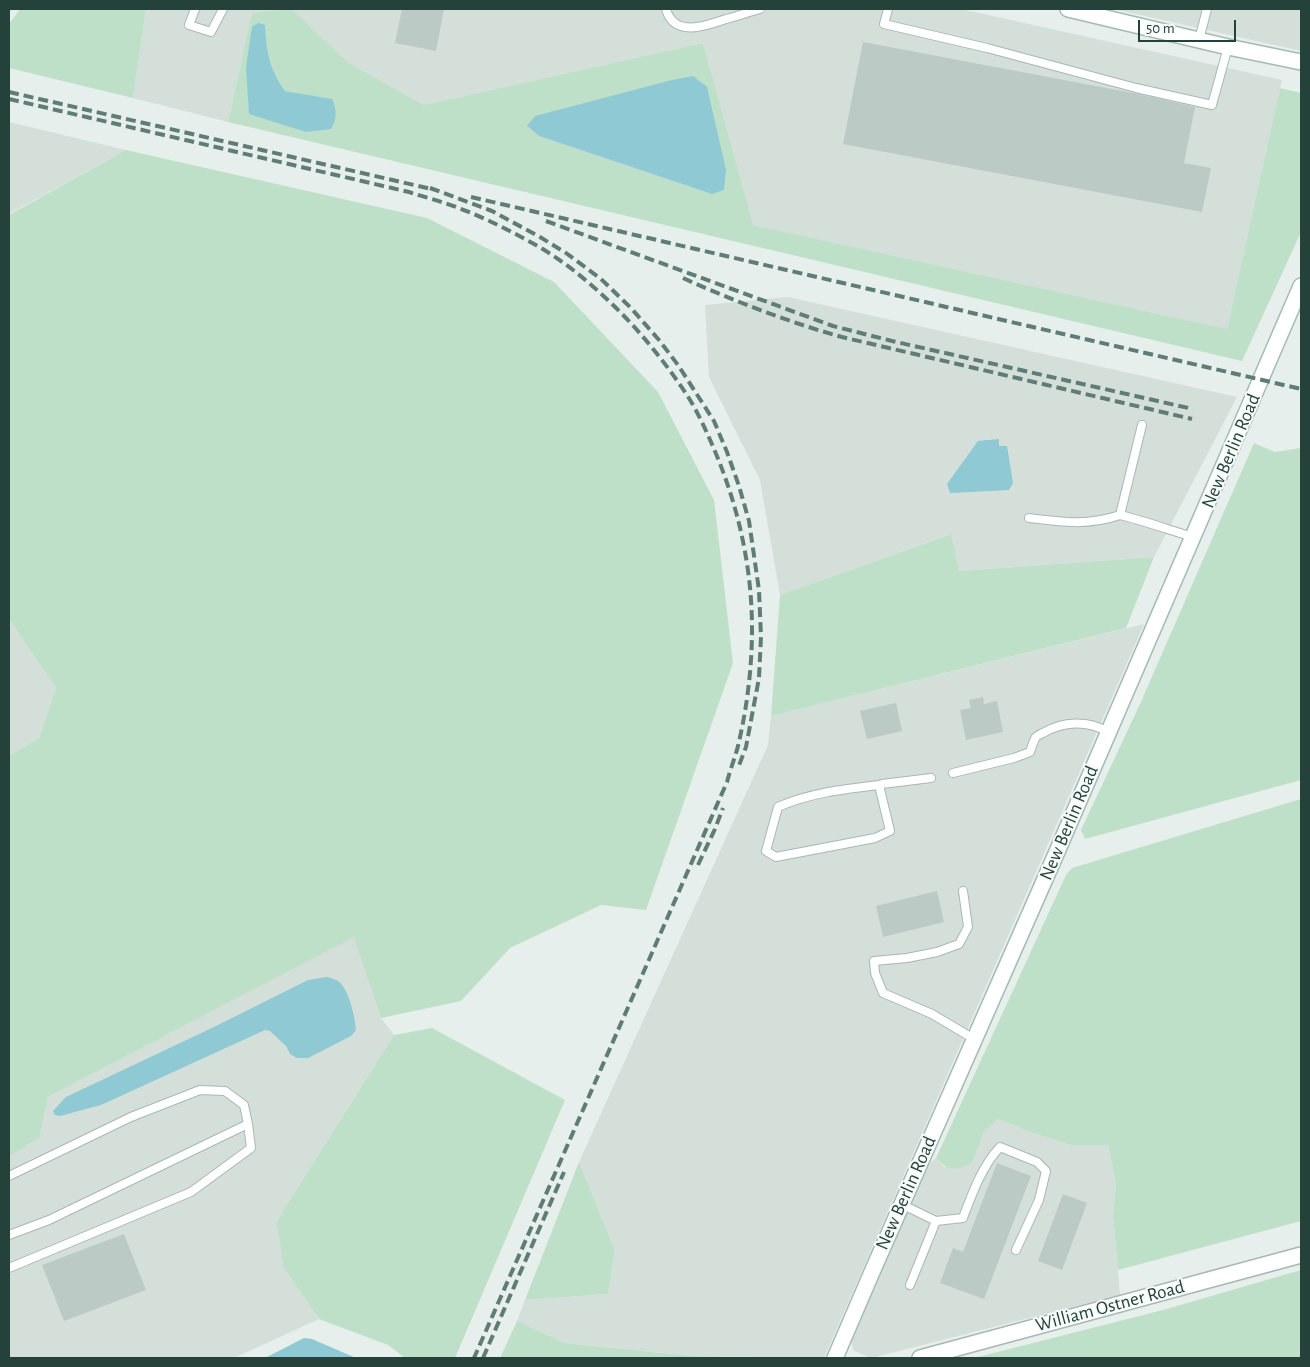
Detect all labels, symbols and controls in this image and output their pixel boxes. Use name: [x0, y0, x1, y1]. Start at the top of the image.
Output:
scale bar: [1140, 10, 1238, 42]
text: 50 m: [1146, 21, 1175, 36]
street label: New Berlin Road: [1197, 390, 1265, 512]
street label: New Berlin Road: [1035, 762, 1103, 884]
street label: New Berlin Road: [871, 1133, 941, 1253]
street label: William Ostner Road: [1033, 1275, 1187, 1337]

